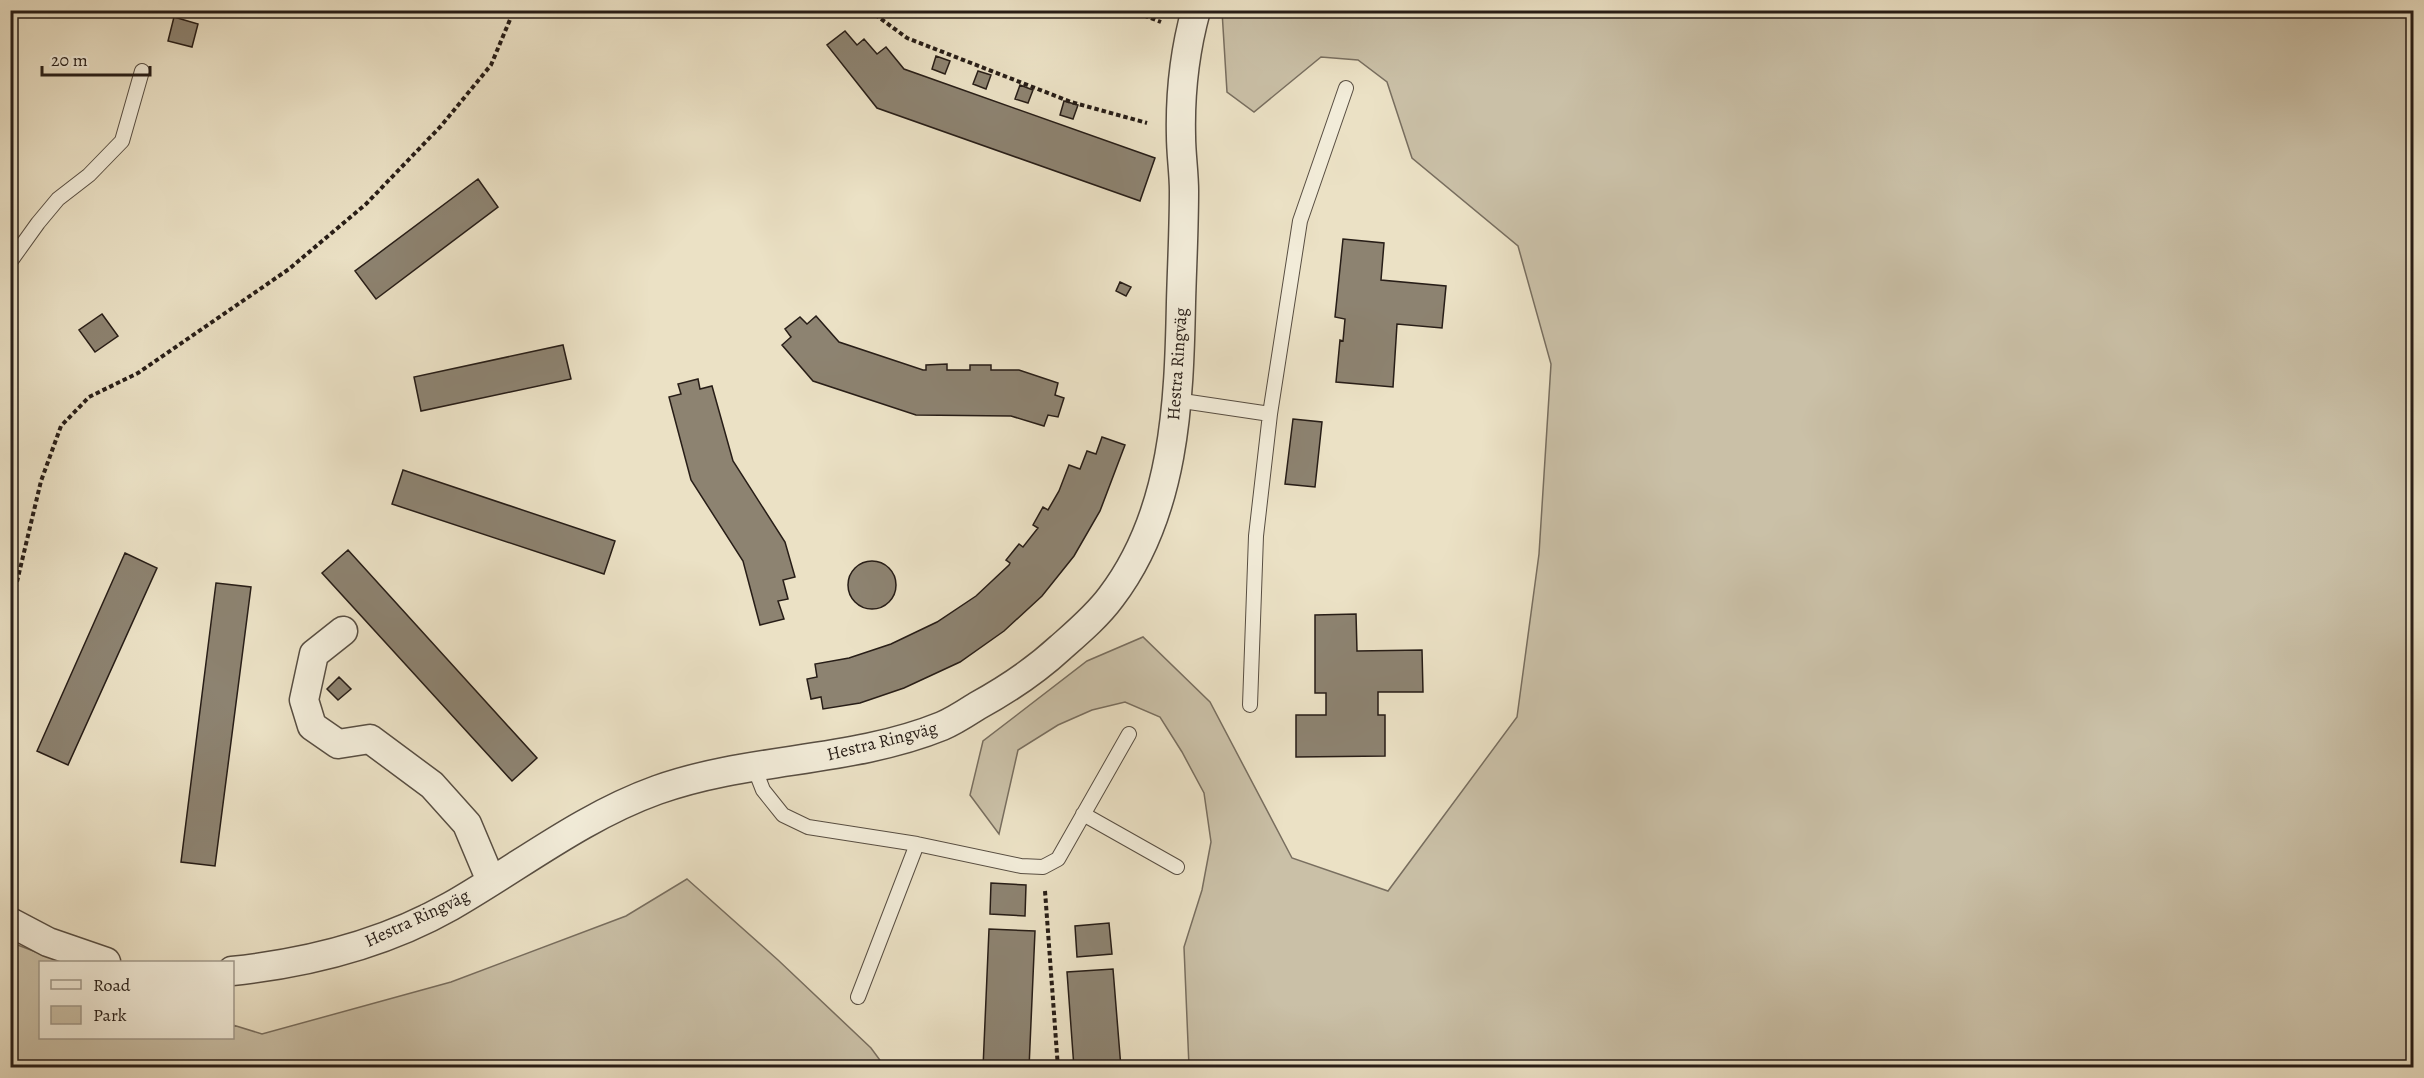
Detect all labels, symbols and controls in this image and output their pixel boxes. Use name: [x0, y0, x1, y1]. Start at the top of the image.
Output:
scale bar: [42, 39, 150, 77]
text: 20 m: [51, 48, 88, 72]
street label: Hestra Ringväg: [1161, 307, 1193, 421]
street label: Hestra Ringväg: [824, 716, 940, 766]
street label: Hestra Ringväg: [361, 883, 473, 953]
legend: [39, 961, 234, 1039]
text: Road: [93, 973, 131, 997]
text: Park: [93, 1003, 127, 1027]

